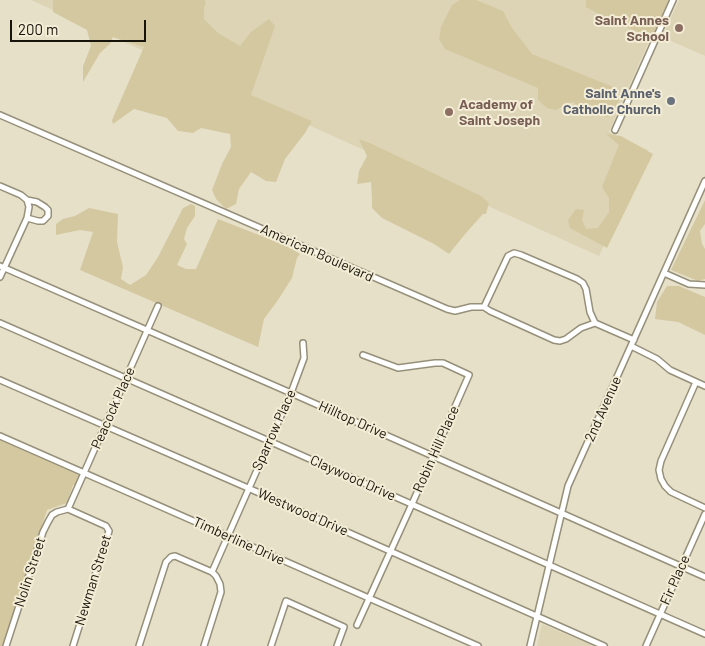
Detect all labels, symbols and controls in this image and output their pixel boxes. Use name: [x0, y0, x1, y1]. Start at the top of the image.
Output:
scale bar: [12, 10, 149, 42]
place label: Saint Annes School: [595, 12, 669, 44]
text: 200 m: [18, 20, 58, 38]
marker: Saint Annes School: [673, 22, 685, 34]
place label: Saint Anne's Catholic Church: [563, 85, 661, 118]
marker: Saint Anne's Catholic Church: [665, 95, 677, 107]
place label: Academy of Saint Joseph: [459, 96, 540, 128]
marker: Academy of Saint Joseph: [443, 106, 455, 118]
street label: American Boulevard: [258, 221, 376, 285]
street label: Peacock Place: [87, 364, 139, 452]
street label: 2nd Avenue: [581, 374, 625, 444]
street label: Sparrow Place: [249, 387, 299, 473]
street label: Hilltop Drive: [316, 397, 390, 443]
street label: Robin Hill Place: [409, 403, 463, 495]
street label: Claywood Drive: [308, 452, 398, 504]
street label: Westwood Drive: [255, 484, 351, 540]
street label: Timberline Drive: [190, 513, 288, 569]
street label: Newman Street: [71, 533, 115, 627]
street label: Nolin Street: [11, 535, 49, 609]
street label: Fir Place: [657, 552, 693, 608]

